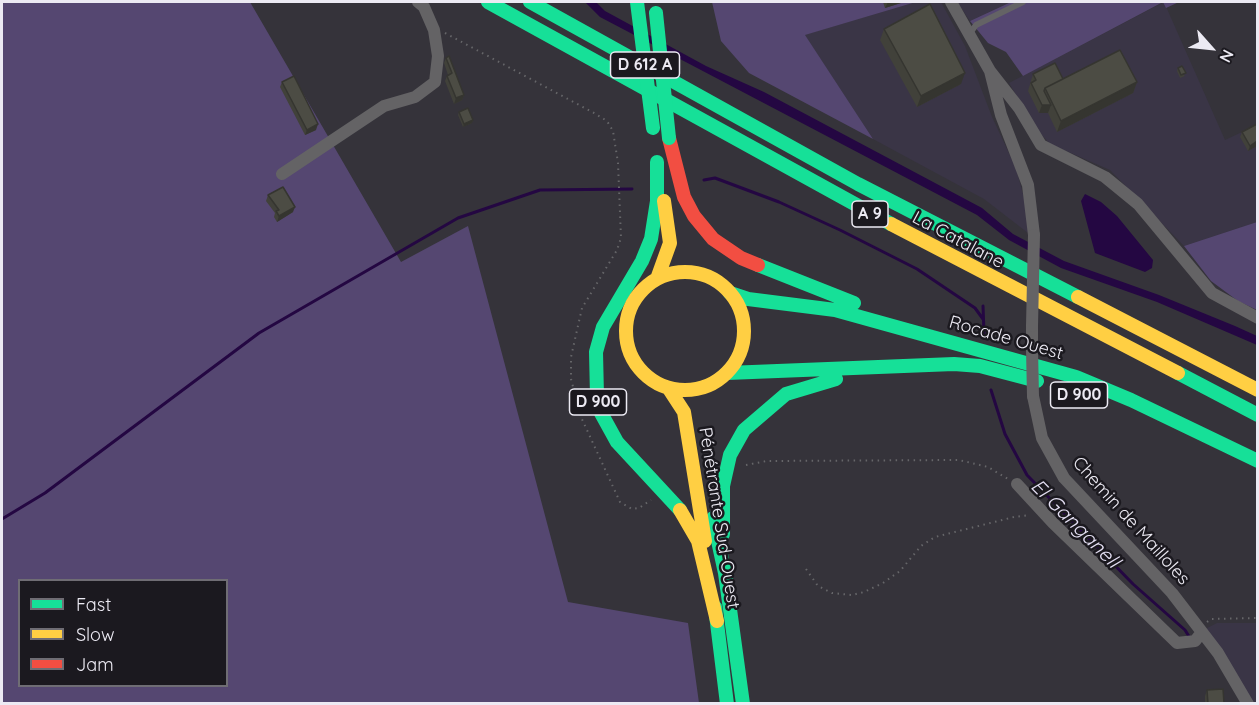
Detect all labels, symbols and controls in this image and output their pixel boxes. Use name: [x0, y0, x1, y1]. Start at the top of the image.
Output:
north arrow: [1181, 18, 1241, 78]
text: N: [1215, 46, 1239, 66]
road number: D 612 A: [610, 52, 680, 78]
road number: A 9: [852, 201, 888, 227]
street label: La Catalane: [908, 207, 1008, 273]
street label: Rocade Ouest: [946, 311, 1066, 365]
road number: D 900: [1050, 382, 1108, 408]
road number: D 900: [570, 389, 626, 415]
street label: Pénétrante Sud-Ouest: [694, 426, 744, 610]
street label: Chemin de Mailloles: [1068, 452, 1194, 590]
water label: El Ganganell: [1026, 475, 1124, 573]
legend: [18, 579, 228, 687]
text: Fast: [76, 593, 111, 616]
text: Slow: [76, 623, 114, 646]
text: Jam: [76, 653, 114, 676]

